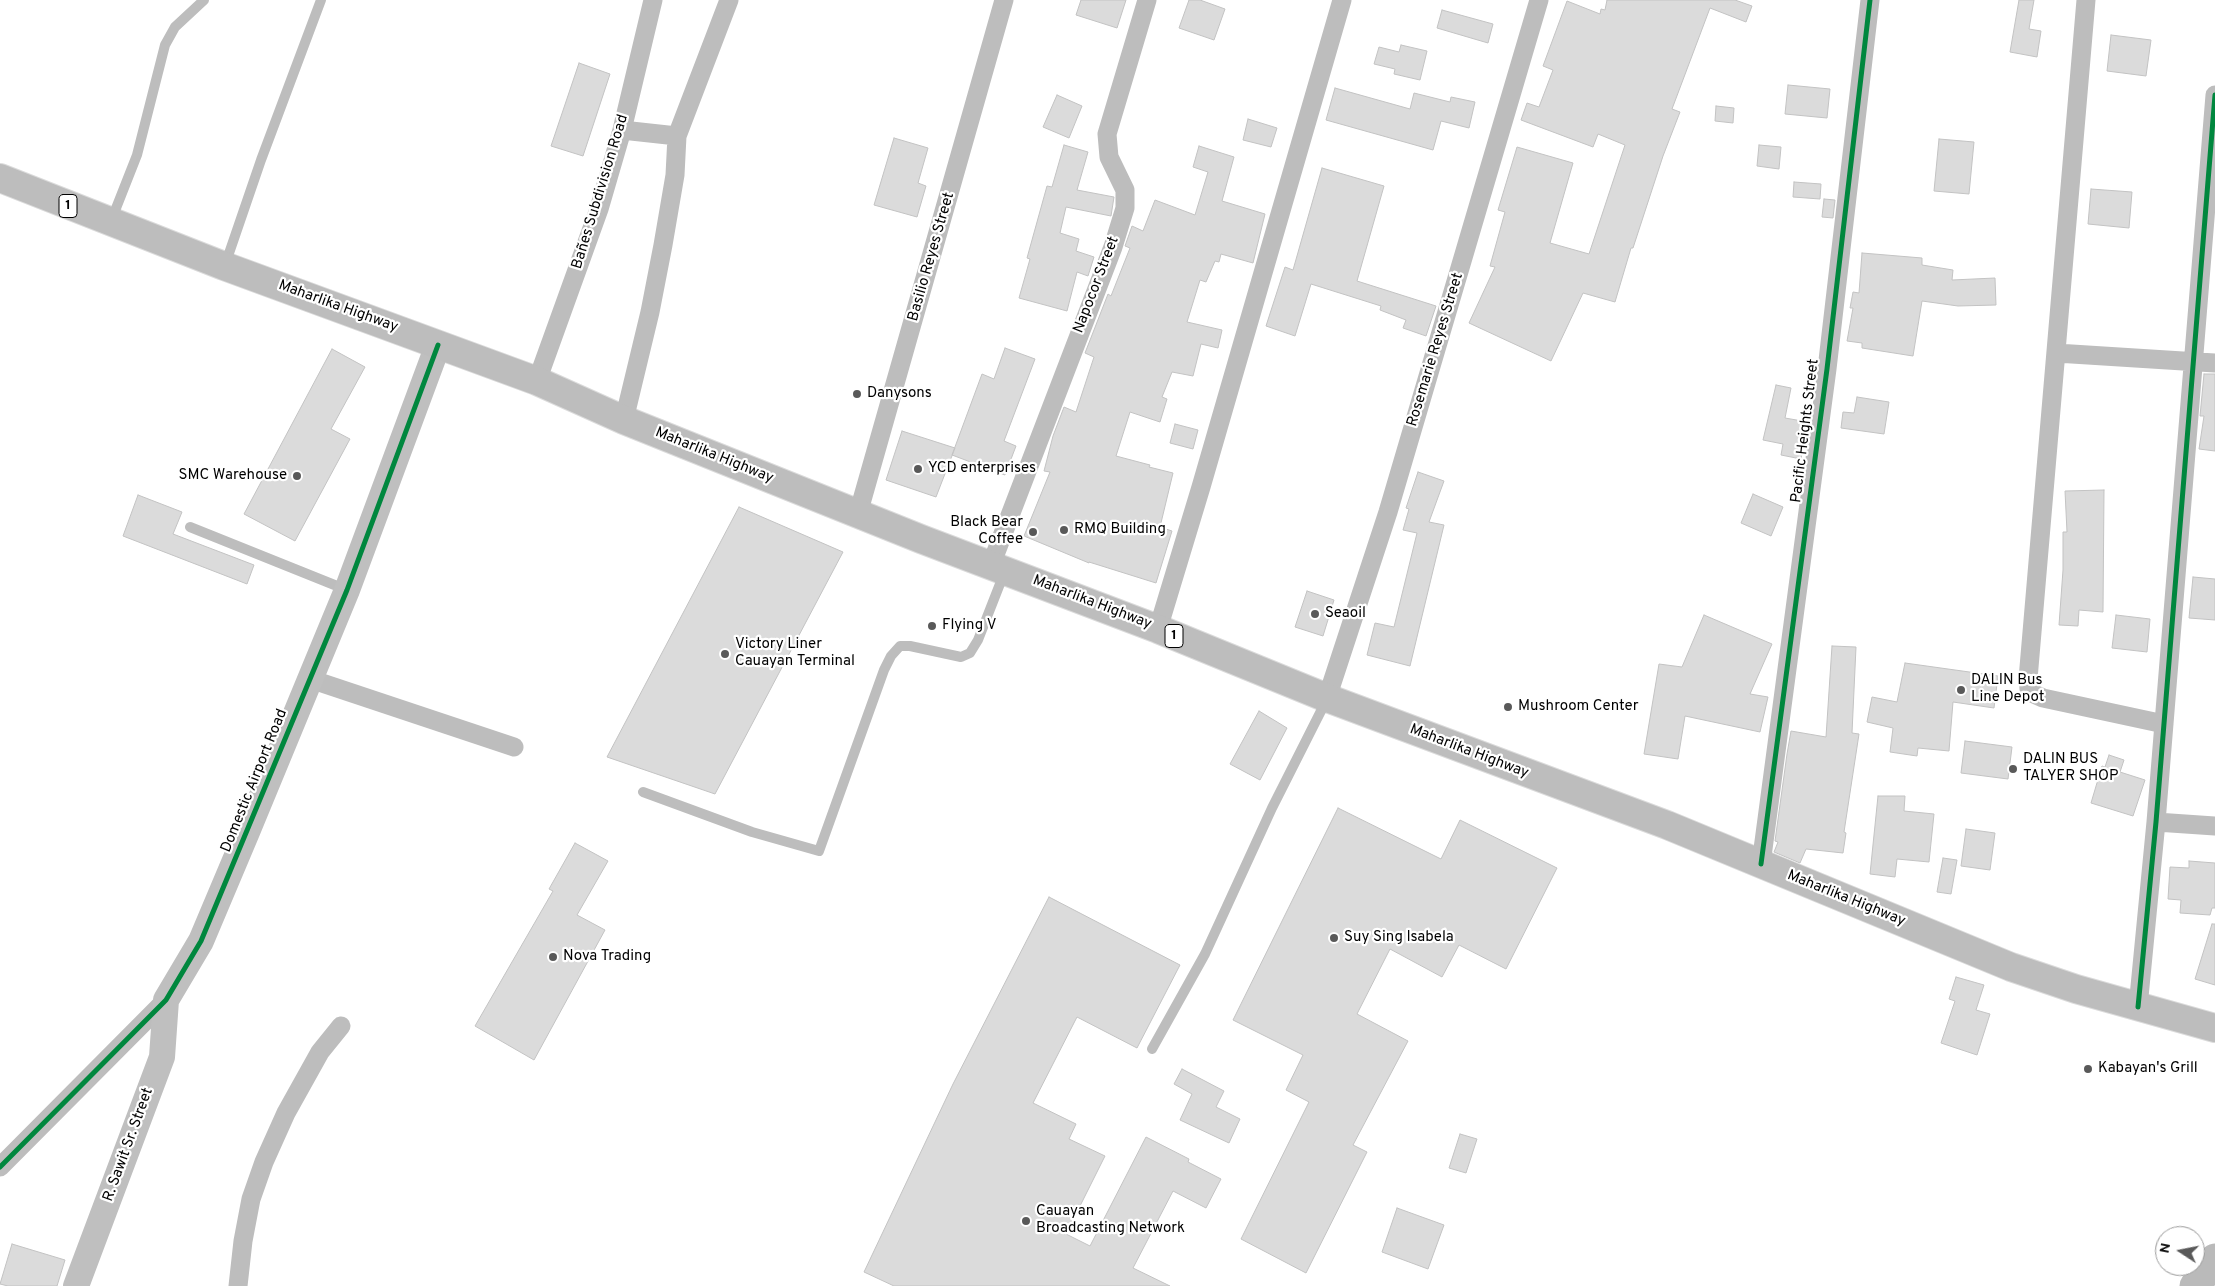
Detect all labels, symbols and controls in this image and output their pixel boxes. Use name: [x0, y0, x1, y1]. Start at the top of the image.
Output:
street label: Bañes Subdivision Road: [569, 113, 633, 271]
street label: Basilio Reyes Street: [905, 190, 959, 324]
road number: 1: [59, 195, 77, 218]
street label: Napocor Street: [1070, 234, 1124, 336]
street label: Rosemarie Reyes Street: [1404, 271, 1468, 429]
street label: Maharlika Highway: [276, 277, 400, 337]
street label: Pacific Heights Street: [1788, 358, 1824, 504]
place label: Danysons: [867, 385, 932, 403]
marker: Danysons: [851, 388, 863, 400]
street label: Maharlika Highway: [652, 424, 776, 488]
place label: YCD enterprises: [928, 460, 1036, 478]
marker: YCD enterprises: [912, 463, 924, 475]
place label: SMC Warehouse: [178, 467, 287, 485]
marker: SMC Warehouse: [291, 470, 303, 482]
place label: Black Bear Coffee: [950, 514, 1023, 549]
place label: RMQ Building: [1074, 521, 1166, 539]
marker: RMQ Building: [1058, 524, 1070, 536]
marker: Black Bear Coffee: [1027, 526, 1039, 538]
street label: Maharlika Highway: [1030, 572, 1154, 634]
place label: Seaoil: [1325, 605, 1366, 623]
marker: Seaoil: [1309, 608, 1321, 620]
place label: Flying V: [942, 617, 997, 635]
marker: Flying V: [926, 620, 938, 632]
road number: 1: [1165, 624, 1183, 648]
place label: Victory Liner Cauayan Terminal: [735, 636, 855, 671]
marker: Victory Liner Cauayan Terminal: [719, 648, 731, 660]
place label: DALIN Bus Line Depot: [1971, 672, 2044, 707]
marker: DALIN Bus Line Depot: [1955, 684, 1967, 696]
place label: Mushroom Center: [1518, 698, 1639, 716]
marker: Mushroom Center: [1502, 701, 1514, 713]
street label: Domestic Airport Road: [218, 707, 292, 855]
street label: Maharlika Highway: [1407, 721, 1531, 783]
place label: DALIN BUS TALYER SHOP: [2023, 751, 2118, 786]
marker: DALIN BUS TALYER SHOP: [2007, 763, 2019, 775]
street label: Maharlika Highway: [1784, 867, 1908, 931]
place label: Suy Sing Isabela: [1344, 929, 1454, 947]
marker: Suy Sing Isabela: [1328, 932, 1340, 944]
place label: Nova Trading: [563, 948, 651, 966]
marker: Nova Trading: [547, 951, 559, 963]
place label: Kabayan's Grill: [2098, 1060, 2198, 1078]
marker: Kabayan's Grill: [2082, 1063, 2094, 1075]
street label: R. Sawit Sr. Street: [100, 1086, 158, 1204]
place label: Cauayan Broadcasting Network: [1036, 1203, 1185, 1238]
marker: Cauayan Broadcasting Network: [1020, 1215, 1032, 1227]
north arrow: [2155, 1226, 2205, 1276]
text: N: [2156, 1242, 2175, 1255]

